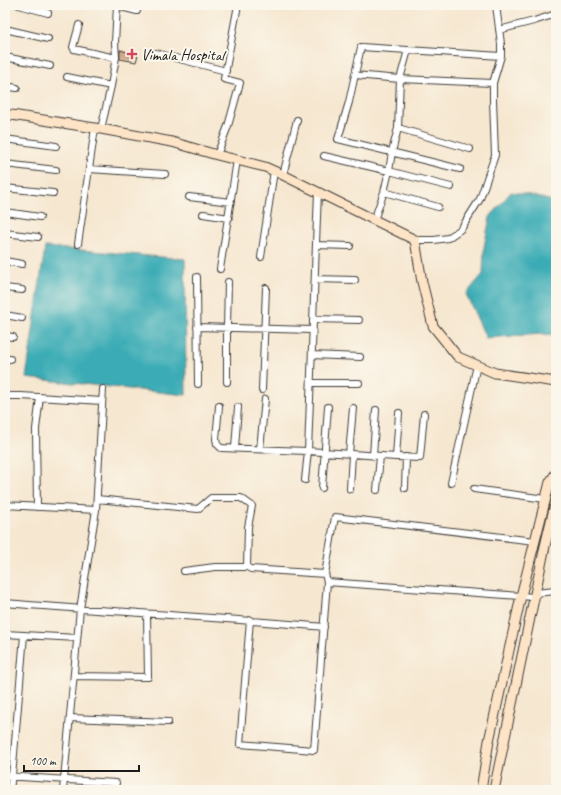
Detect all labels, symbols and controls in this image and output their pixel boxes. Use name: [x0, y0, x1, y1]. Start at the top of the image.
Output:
place label: Vimala Hospital: [141, 45, 227, 65]
marker: Vimala Hospital: [126, 48, 138, 60]
scale bar: [24, 747, 139, 773]
text: 100 m: [30, 753, 57, 769]

